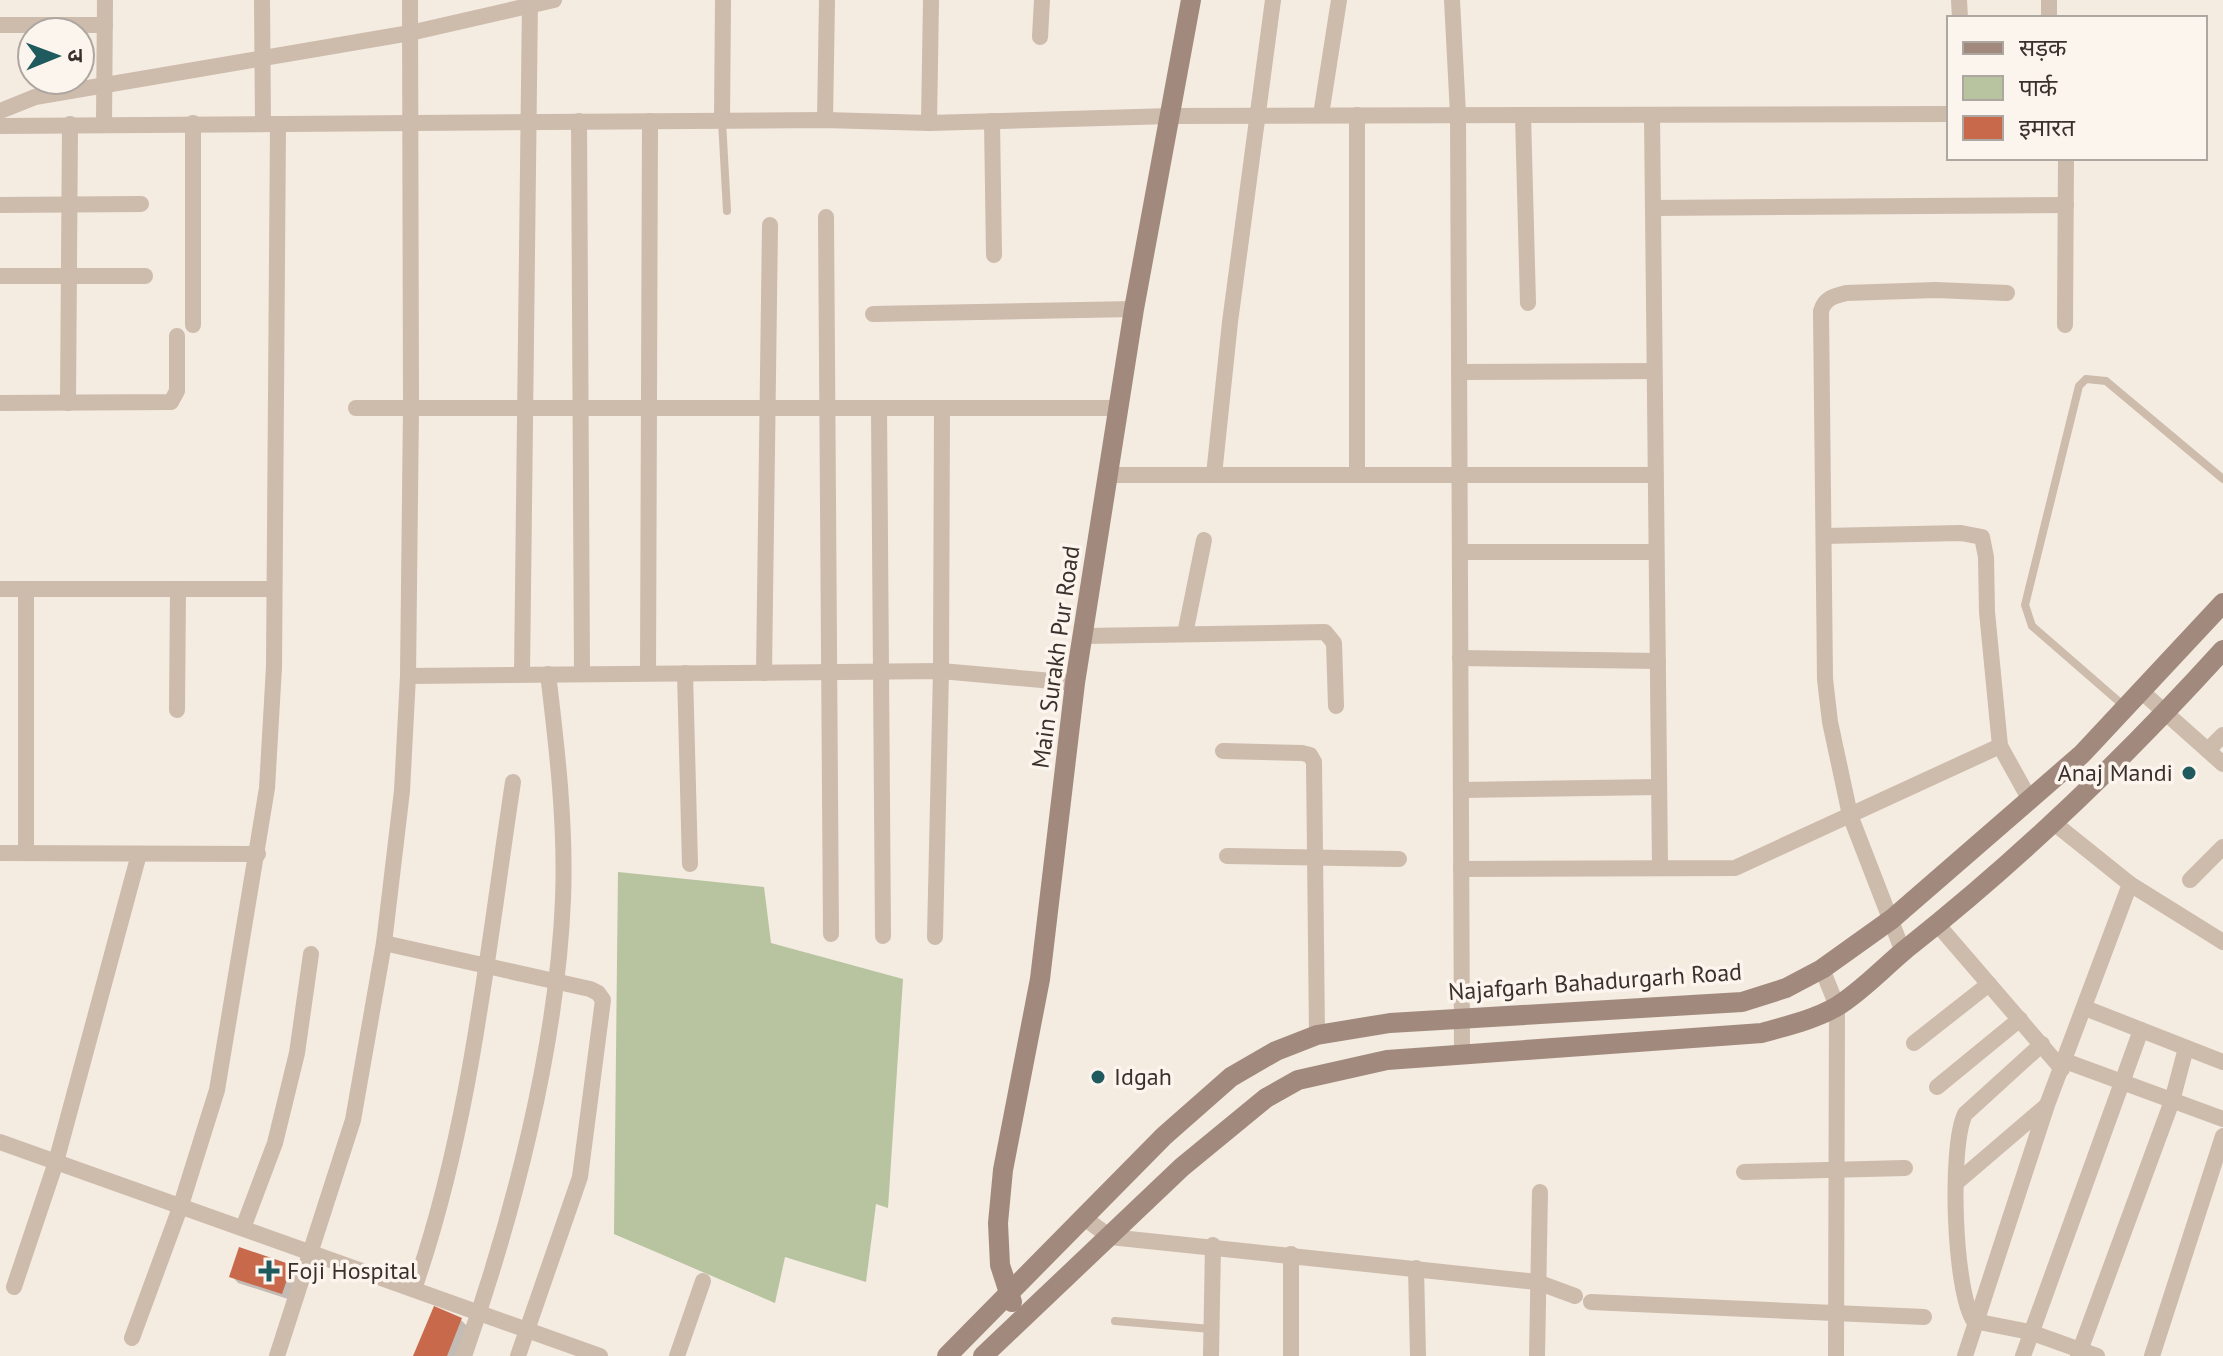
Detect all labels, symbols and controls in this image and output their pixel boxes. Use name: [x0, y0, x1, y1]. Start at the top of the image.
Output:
north arrow: [16, 16, 96, 96]
legend: [1947, 16, 2207, 160]
text: सड़क: [2019, 32, 2067, 63]
text: उ: [62, 49, 90, 63]
text: पार्क: [2019, 72, 2058, 103]
text: इमारत: [2019, 112, 2076, 143]
street label: Main Surakh Pur Road: [1025, 544, 1086, 770]
place label: Anaj Mandi: [2058, 757, 2173, 788]
marker: Anaj Mandi: [2180, 764, 2198, 782]
street label: Najafgarh Bahadurgarh Road: [1447, 956, 1743, 1007]
place label: Idgah: [1114, 1061, 1172, 1092]
marker: Idgah: [1089, 1068, 1107, 1086]
place label: Foji Hospital: [287, 1255, 417, 1286]
marker: Foji Hospital: [258, 1260, 280, 1282]

